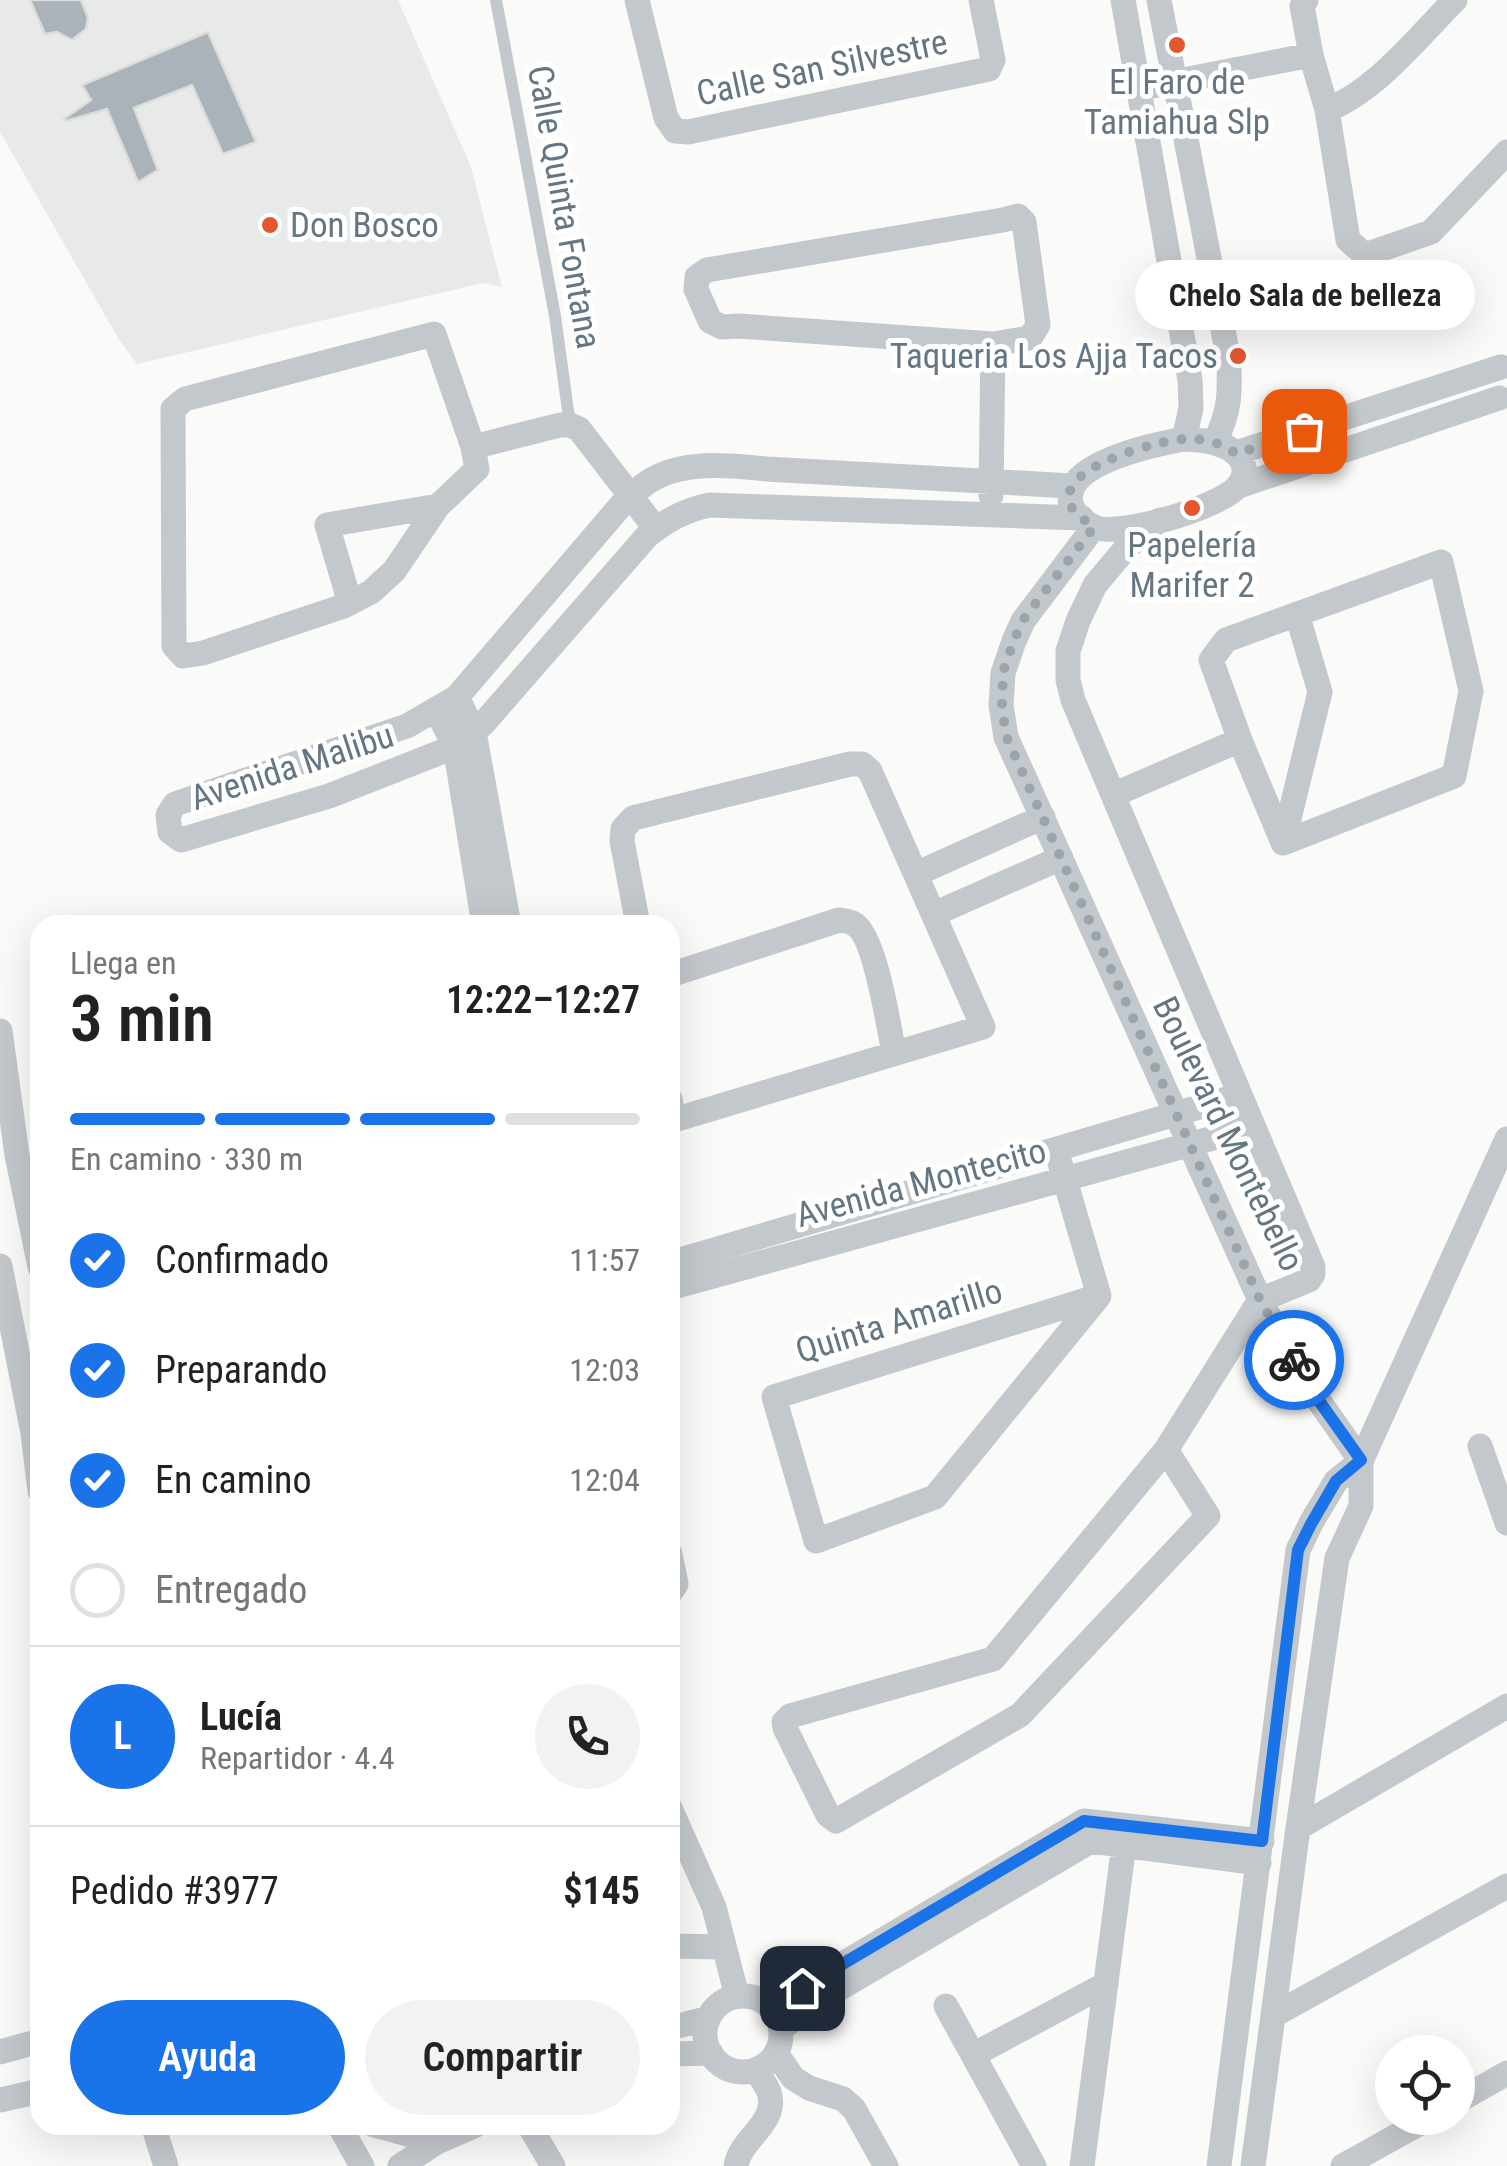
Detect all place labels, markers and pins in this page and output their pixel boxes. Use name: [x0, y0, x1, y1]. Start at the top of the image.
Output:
marker: El Faro de Tamiahua Slp: [1166, 34, 1188, 56]
place label: El Faro de Tamiahua Slp: [1084, 62, 1270, 143]
place label: Don Bosco: [290, 205, 439, 246]
marker: Don Bosco: [259, 214, 281, 236]
callout: Chelo Sala de belleza: [1134, 261, 1474, 331]
place label: Taqueria Los Ajja Tacos: [890, 336, 1218, 377]
marker: Taqueria Los Ajja Tacos: [1227, 345, 1249, 367]
pin: [1262, 389, 1347, 474]
marker: Papelería Marifer 2: [1181, 497, 1203, 519]
place label: Papelería Marifer 2: [1127, 525, 1257, 606]
pin: [760, 1946, 845, 2031]

